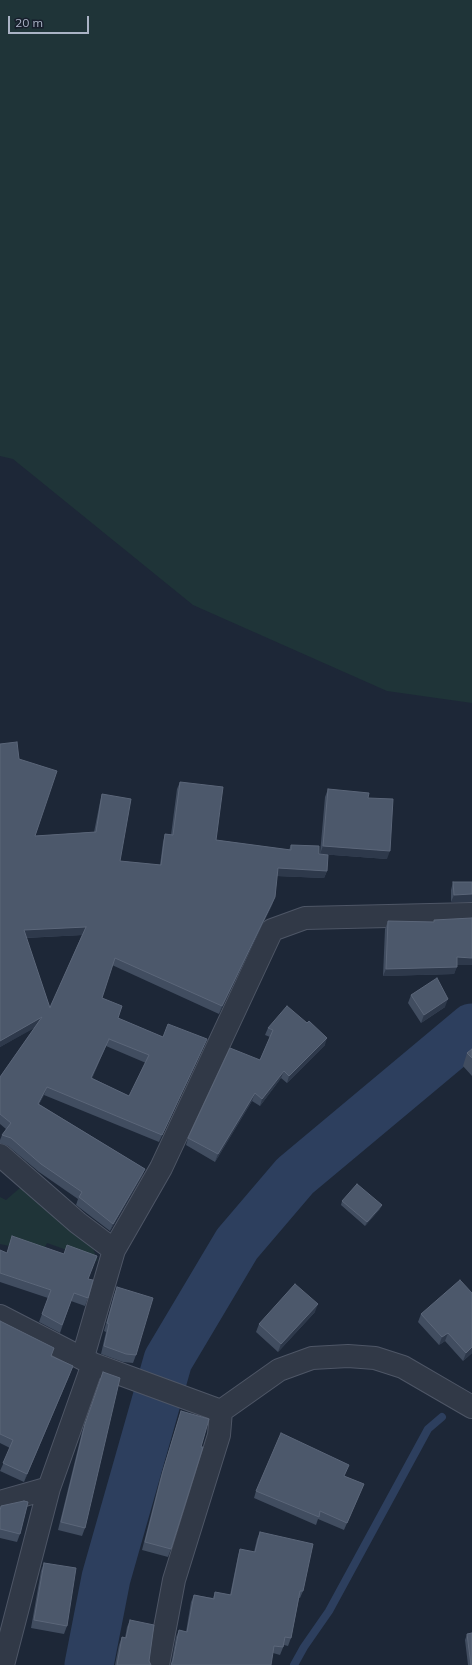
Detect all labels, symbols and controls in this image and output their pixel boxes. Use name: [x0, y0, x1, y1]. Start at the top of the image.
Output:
scale bar: [10, 8, 91, 34]
text: 20 m: [15, 15, 43, 30]

